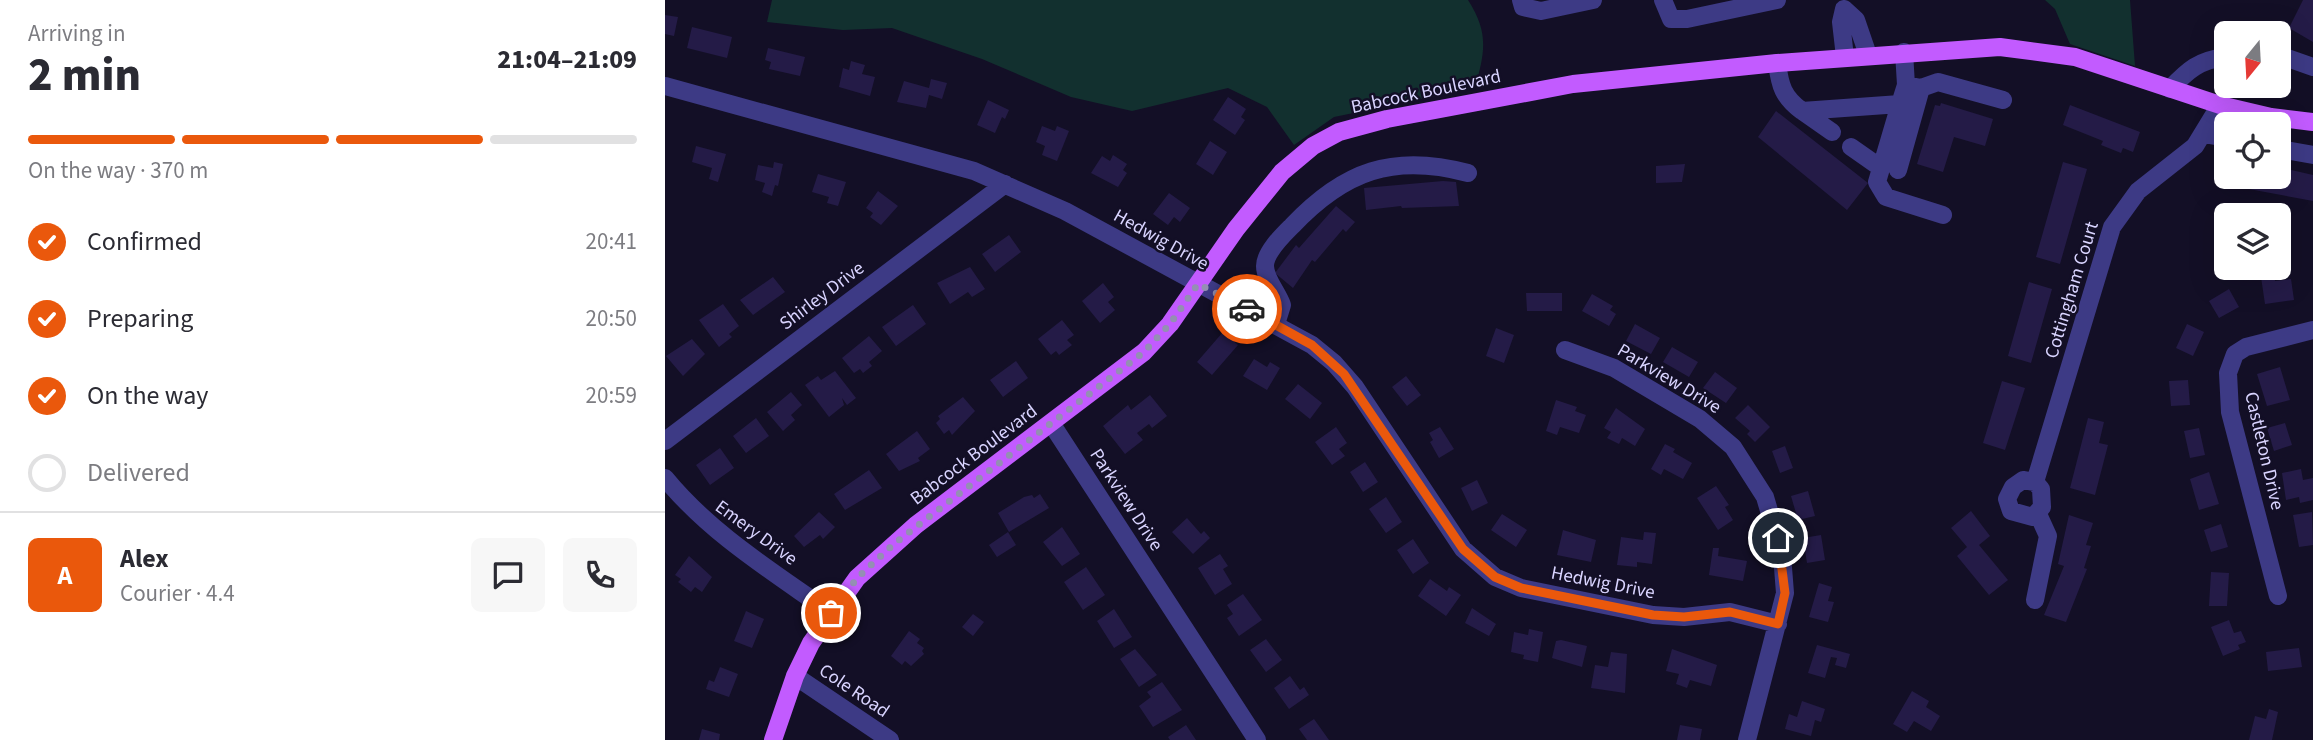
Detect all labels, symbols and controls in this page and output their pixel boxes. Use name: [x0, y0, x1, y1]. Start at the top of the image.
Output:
text: Arriving in: [28, 17, 126, 50]
north arrow: [2214, 21, 2291, 98]
map controls: [2214, 21, 2291, 280]
text: 21:04–21:09: [497, 41, 637, 78]
text: 2 min: [28, 43, 141, 108]
street label: Babcock Boulevard: [1348, 63, 1504, 121]
button: locate: [2214, 112, 2291, 189]
text: On the way · 370 m: [28, 154, 208, 187]
street label: Hedwig Drive: [1108, 203, 1214, 277]
button: layers: [2214, 203, 2291, 280]
street label: Cottingham Court: [2038, 218, 2106, 362]
icon: check: [28, 223, 66, 261]
text: Confirmed: [87, 223, 202, 260]
text: 20:41: [586, 225, 637, 258]
street label: Shirley Drive: [774, 255, 870, 337]
courier: [1212, 274, 1282, 344]
icon: car: [1228, 290, 1266, 328]
icon: check: [28, 300, 66, 338]
text: Preparing: [87, 300, 193, 337]
text: 20:50: [586, 302, 637, 335]
street label: Parkview Drive: [1612, 337, 1726, 421]
icon: check: [28, 377, 66, 415]
text: On the way: [87, 377, 208, 414]
text: 20:59: [586, 379, 637, 412]
street label: Castleton Drive: [2237, 389, 2291, 513]
street label: Babcock Boulevard: [905, 398, 1043, 512]
street label: Parkview Drive: [1083, 443, 1169, 557]
text: Delivered: [87, 454, 190, 491]
street label: Emery Drive: [709, 494, 803, 572]
pin: [1748, 508, 1808, 568]
icon: home: [1759, 519, 1797, 557]
button: chat: [471, 538, 545, 612]
button: phone: [563, 538, 637, 612]
text: Alex: [120, 540, 169, 577]
text: A: [58, 557, 72, 594]
street label: Hedwig Drive: [1549, 560, 1657, 606]
text: Courier · 4.4: [120, 577, 235, 610]
pin: [801, 583, 861, 643]
icon: bag: [812, 594, 850, 632]
street label: Cole Road: [813, 657, 895, 725]

